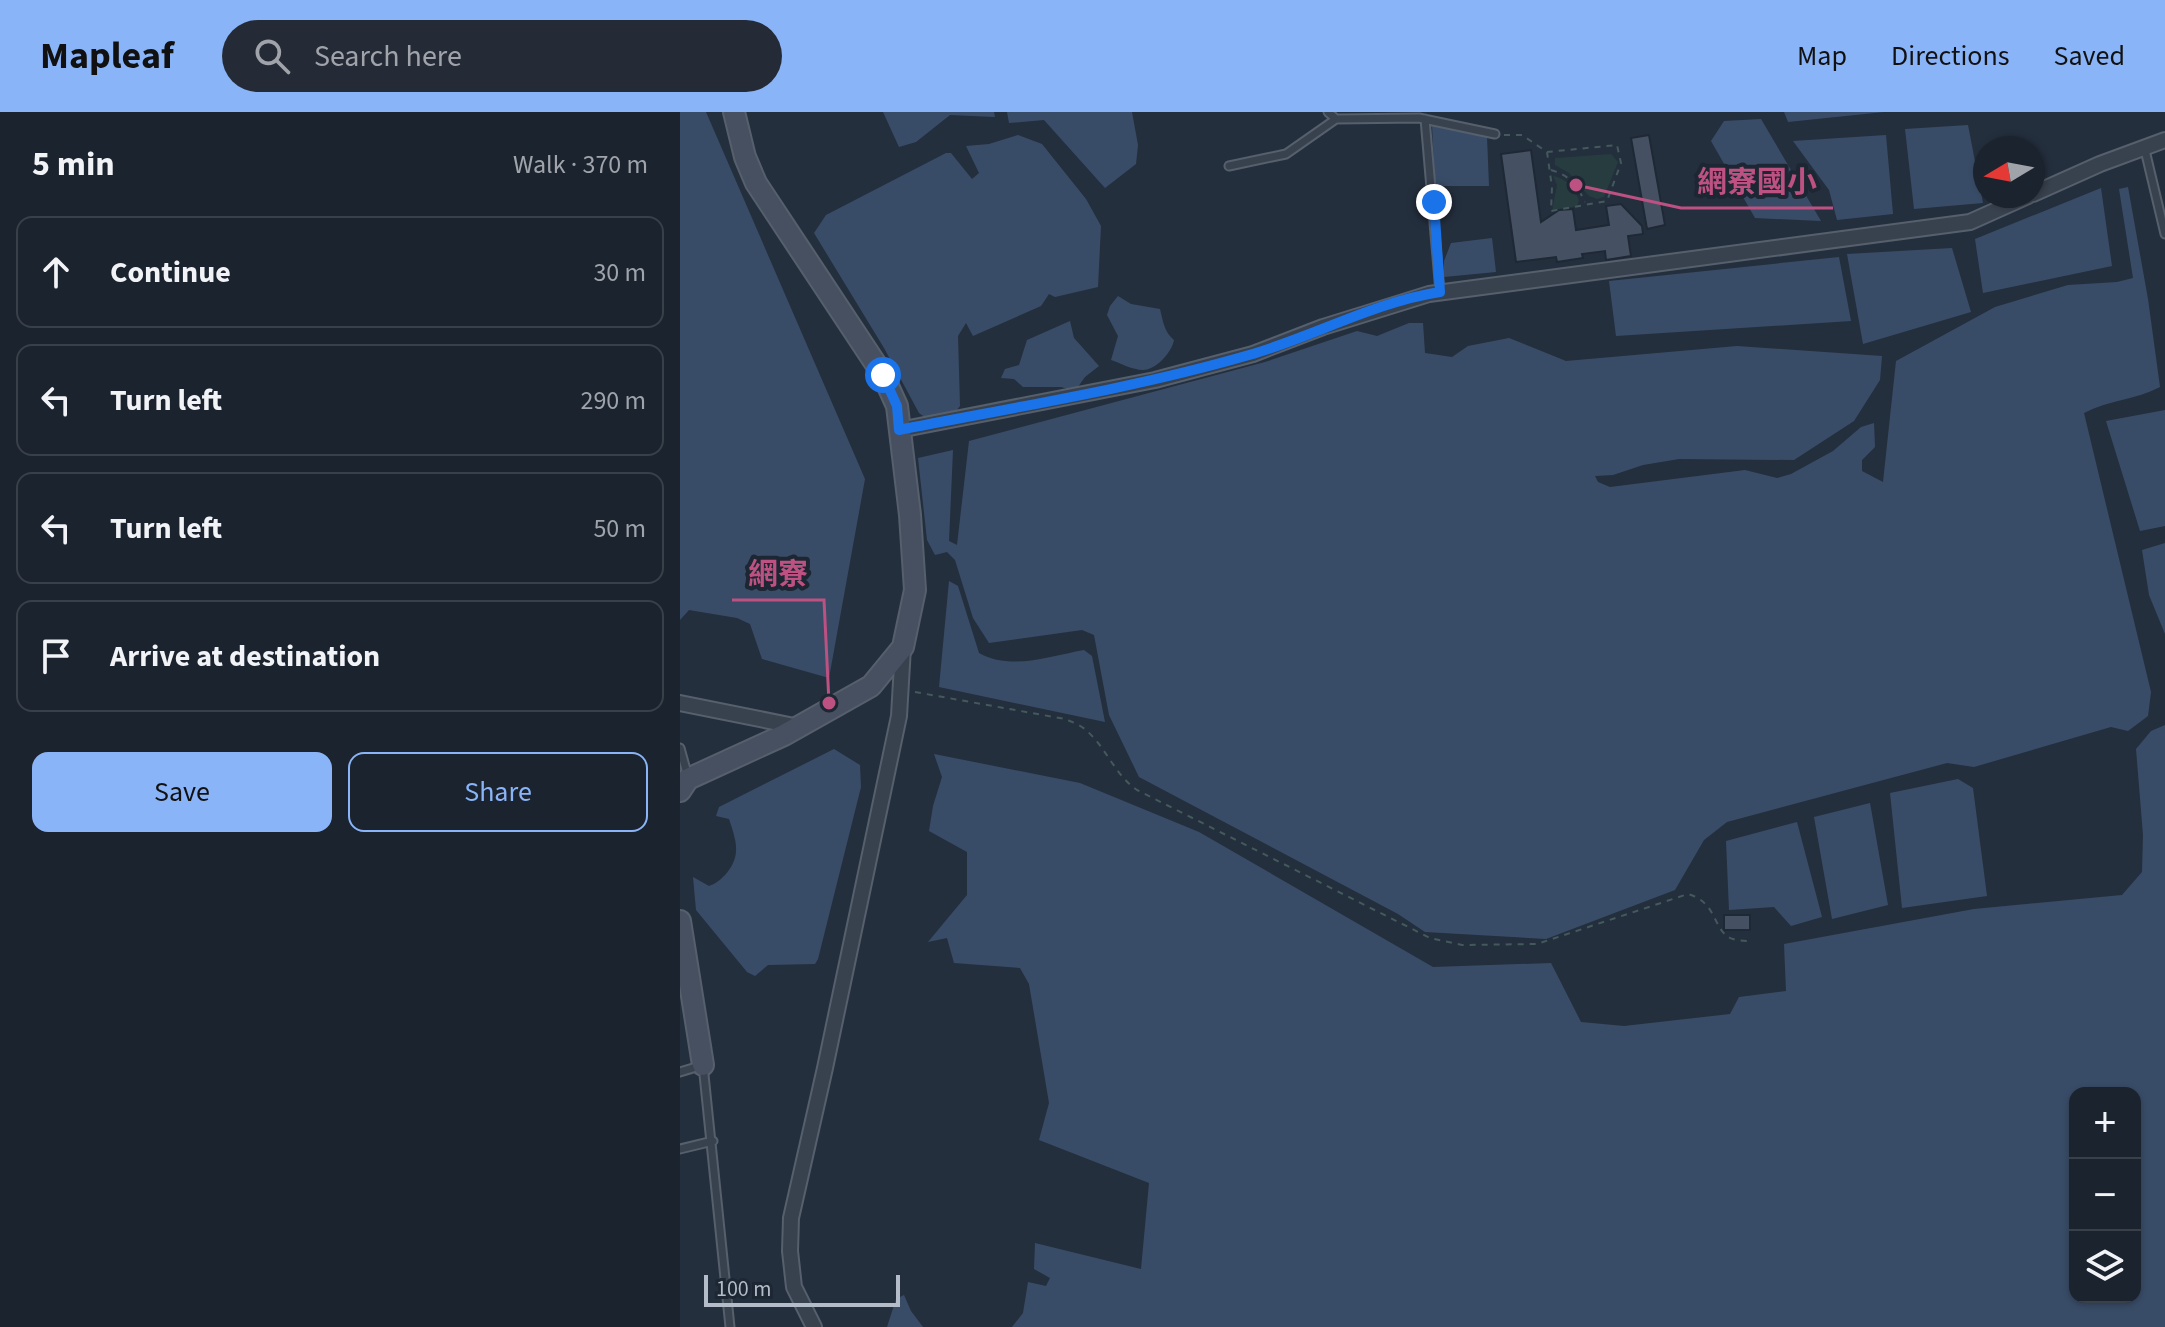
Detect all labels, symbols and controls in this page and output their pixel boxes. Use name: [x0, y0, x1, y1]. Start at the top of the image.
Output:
search box: [222, 20, 782, 92]
text: Mapleaf: [40, 29, 174, 83]
icon: search: [250, 34, 294, 78]
text: Search here: [314, 35, 462, 78]
text: Map: [1797, 36, 1847, 76]
text: Directions: [1891, 36, 2010, 76]
text: Saved: [2054, 36, 2125, 76]
north arrow: [1973, 136, 2045, 208]
text: 5 min: [32, 140, 115, 189]
text: Walk · 370 m: [513, 146, 648, 183]
callout: 網寮國小: [1681, 154, 1833, 208]
text: 網寮國小: [1697, 161, 1817, 204]
route end: [1416, 184, 1452, 220]
icon: ahead: [34, 250, 78, 294]
text: Continue: [110, 251, 231, 294]
text: 30 m: [593, 254, 646, 291]
route start: [865, 357, 901, 393]
icon: left: [34, 378, 78, 422]
text: Turn left: [110, 379, 222, 422]
text: 290 m: [580, 382, 646, 419]
icon: left: [34, 506, 78, 550]
text: Turn left: [110, 507, 222, 550]
text: 50 m: [593, 510, 646, 547]
callout: 網寮: [732, 546, 824, 600]
text: 網寮: [748, 553, 808, 596]
icon: arrive: [34, 634, 78, 678]
text: Arrive at destination: [110, 635, 380, 678]
button: Save: [32, 752, 332, 832]
button: Share: [348, 752, 648, 832]
map controls: [2069, 1087, 2141, 1303]
button: +: [2069, 1087, 2141, 1159]
button: −: [2069, 1159, 2141, 1231]
button: layers: [2069, 1231, 2141, 1303]
scale bar: [704, 1271, 900, 1307]
text: 100 m: [716, 1273, 771, 1305]

